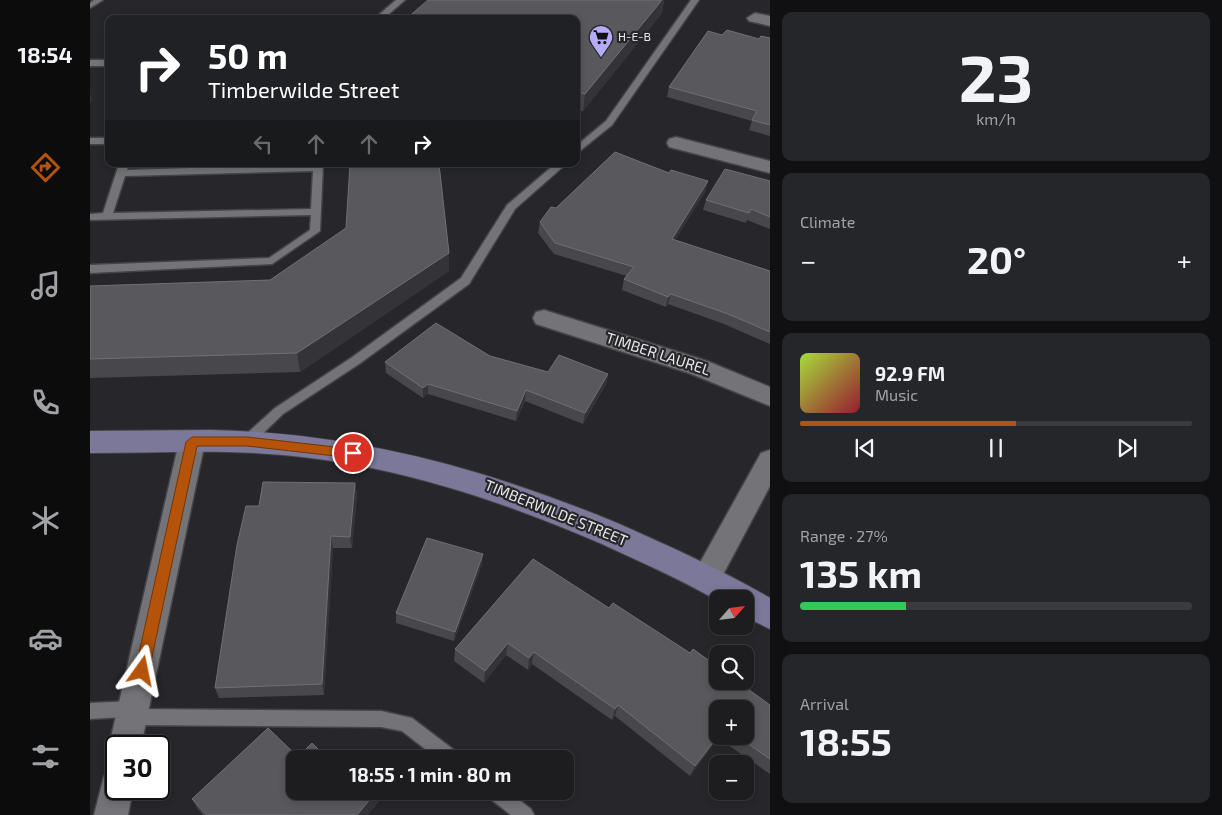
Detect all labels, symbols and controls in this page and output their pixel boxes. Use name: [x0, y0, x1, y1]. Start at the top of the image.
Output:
supermarket icon: H-E-B: [588, 24, 614, 58]
place label: H-E-B: [618, 29, 651, 43]
text: 50 m: [208, 34, 288, 76]
icon: right: [125, 35, 190, 100]
text: 23: [959, 37, 1033, 115]
text: 18:54: [17, 41, 73, 67]
text: Timberwilde Street: [208, 76, 399, 102]
text: km/h: [976, 109, 1016, 128]
icon: left: [249, 130, 277, 158]
icon: ahead: [302, 130, 330, 158]
icon: ahead: [355, 130, 383, 158]
icon: right: [408, 130, 436, 158]
icon: directions: [28, 150, 63, 185]
text: Climate: [800, 212, 855, 231]
text: 20°: [967, 236, 1026, 282]
text: −: [800, 243, 816, 277]
text: +: [1177, 243, 1192, 277]
icon: music: [28, 268, 63, 303]
street label: TIMBER LAUREL: [604, 328, 713, 378]
text: 92.9 FM: [875, 362, 945, 385]
icon: phone: [28, 385, 63, 420]
text: Music: [875, 385, 918, 404]
pin: [332, 432, 374, 474]
icon: previous: [851, 434, 879, 462]
icon: pause: [982, 434, 1010, 462]
icon: next: [1113, 434, 1141, 462]
icon: arrive: [339, 439, 367, 467]
street label: TIMBERWILDE STREET: [482, 475, 631, 549]
icon: climate: [28, 503, 63, 538]
text: Range · 27%: [800, 526, 888, 545]
text: 135 km: [800, 550, 922, 596]
north arrow: [709, 590, 754, 635]
map controls: [709, 590, 754, 800]
icon: car: [28, 621, 63, 656]
position arrow: [115, 644, 167, 696]
button: search: [709, 645, 754, 690]
text: Arrival: [800, 694, 849, 713]
button: +: [709, 700, 754, 745]
text: 18:55: [800, 718, 892, 764]
speed limit sign: 30: [105, 735, 170, 800]
icon: filters: [28, 739, 63, 774]
button: −: [709, 755, 754, 800]
text: 18:55 · 1 min · 80 m: [349, 763, 511, 786]

